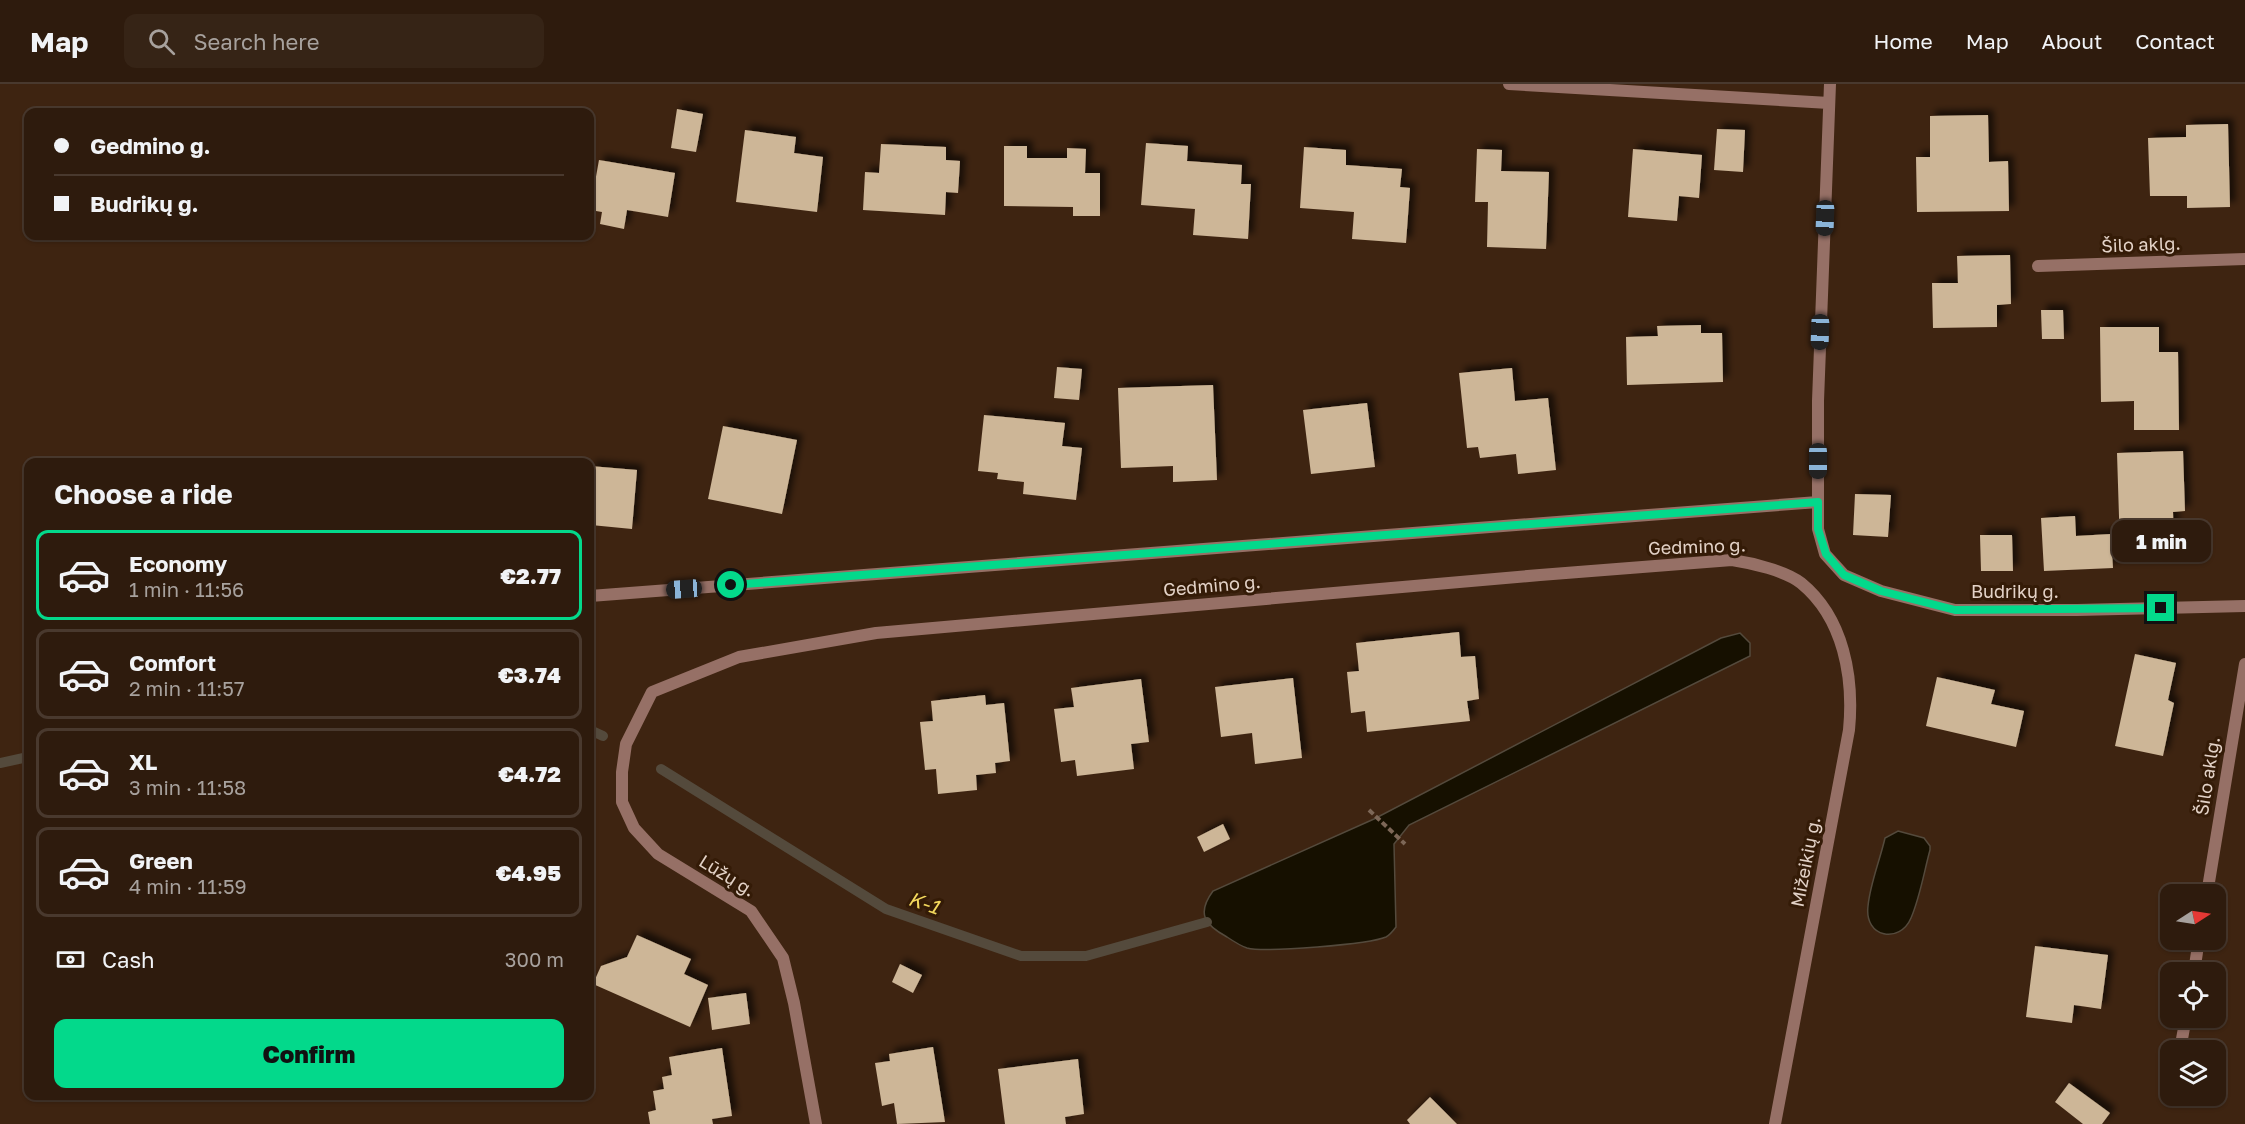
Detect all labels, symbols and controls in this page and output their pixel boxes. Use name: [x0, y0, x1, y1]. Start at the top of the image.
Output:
search box: [124, 14, 544, 68]
text: Map: [30, 25, 88, 58]
icon: search: [145, 25, 178, 58]
text: Search here: [193, 28, 319, 55]
text: Home: [1873, 28, 1933, 54]
text: Map: [1966, 28, 2009, 54]
text: About: [2042, 28, 2102, 54]
text: Contact: [2135, 28, 2215, 54]
text: Gedmino g.: [90, 132, 211, 159]
text: Budrikų g.: [90, 190, 199, 217]
car: [1815, 200, 1835, 236]
street label: Šilo aklg.: [2101, 232, 2181, 256]
car: [1810, 314, 1830, 350]
car: [1809, 443, 1827, 479]
text: Choose a ride: [54, 478, 233, 510]
callout: 1 min: [2112, 521, 2210, 563]
text: 1 min: [2136, 529, 2187, 553]
street label: Gedmino g.: [1648, 533, 1746, 559]
icon: car: [57, 548, 111, 602]
text: Economy: [129, 550, 227, 577]
text: €2.77: [500, 562, 561, 589]
street label: Gedmino g.: [1162, 570, 1262, 600]
route start: [717, 571, 744, 598]
text: 1 min · 11:56: [129, 577, 244, 601]
car: [665, 579, 703, 599]
street label: Budrikų g.: [1971, 580, 2059, 602]
route end: [2147, 594, 2174, 621]
icon: car: [57, 647, 111, 701]
text: Comfort: [129, 649, 216, 676]
text: €3.74: [498, 661, 561, 688]
text: 2 min · 11:57: [129, 676, 245, 700]
street label: Šilo aklg.: [2190, 735, 2224, 817]
icon: car: [57, 746, 111, 800]
text: XL: [129, 748, 157, 775]
text: €4.72: [498, 760, 561, 787]
text: 3 min · 11:58: [129, 775, 246, 799]
street label: Mižeikių g.: [1785, 815, 1825, 909]
icon: car: [57, 845, 111, 899]
text: Green: [129, 847, 193, 874]
street label: Lūžų g.: [695, 849, 760, 901]
text: €4.95: [496, 859, 561, 886]
text: 4 min · 11:59: [129, 874, 247, 898]
north arrow: [2160, 884, 2226, 950]
map controls: [2160, 884, 2226, 1106]
water label: K-1: [906, 886, 943, 919]
icon: cash: [54, 943, 87, 976]
text: Cash: [102, 946, 155, 973]
text: 300 m: [505, 947, 564, 971]
button: locate: [2160, 962, 2226, 1028]
button: Confirm: [54, 1019, 564, 1088]
button: layers: [2160, 1040, 2226, 1106]

